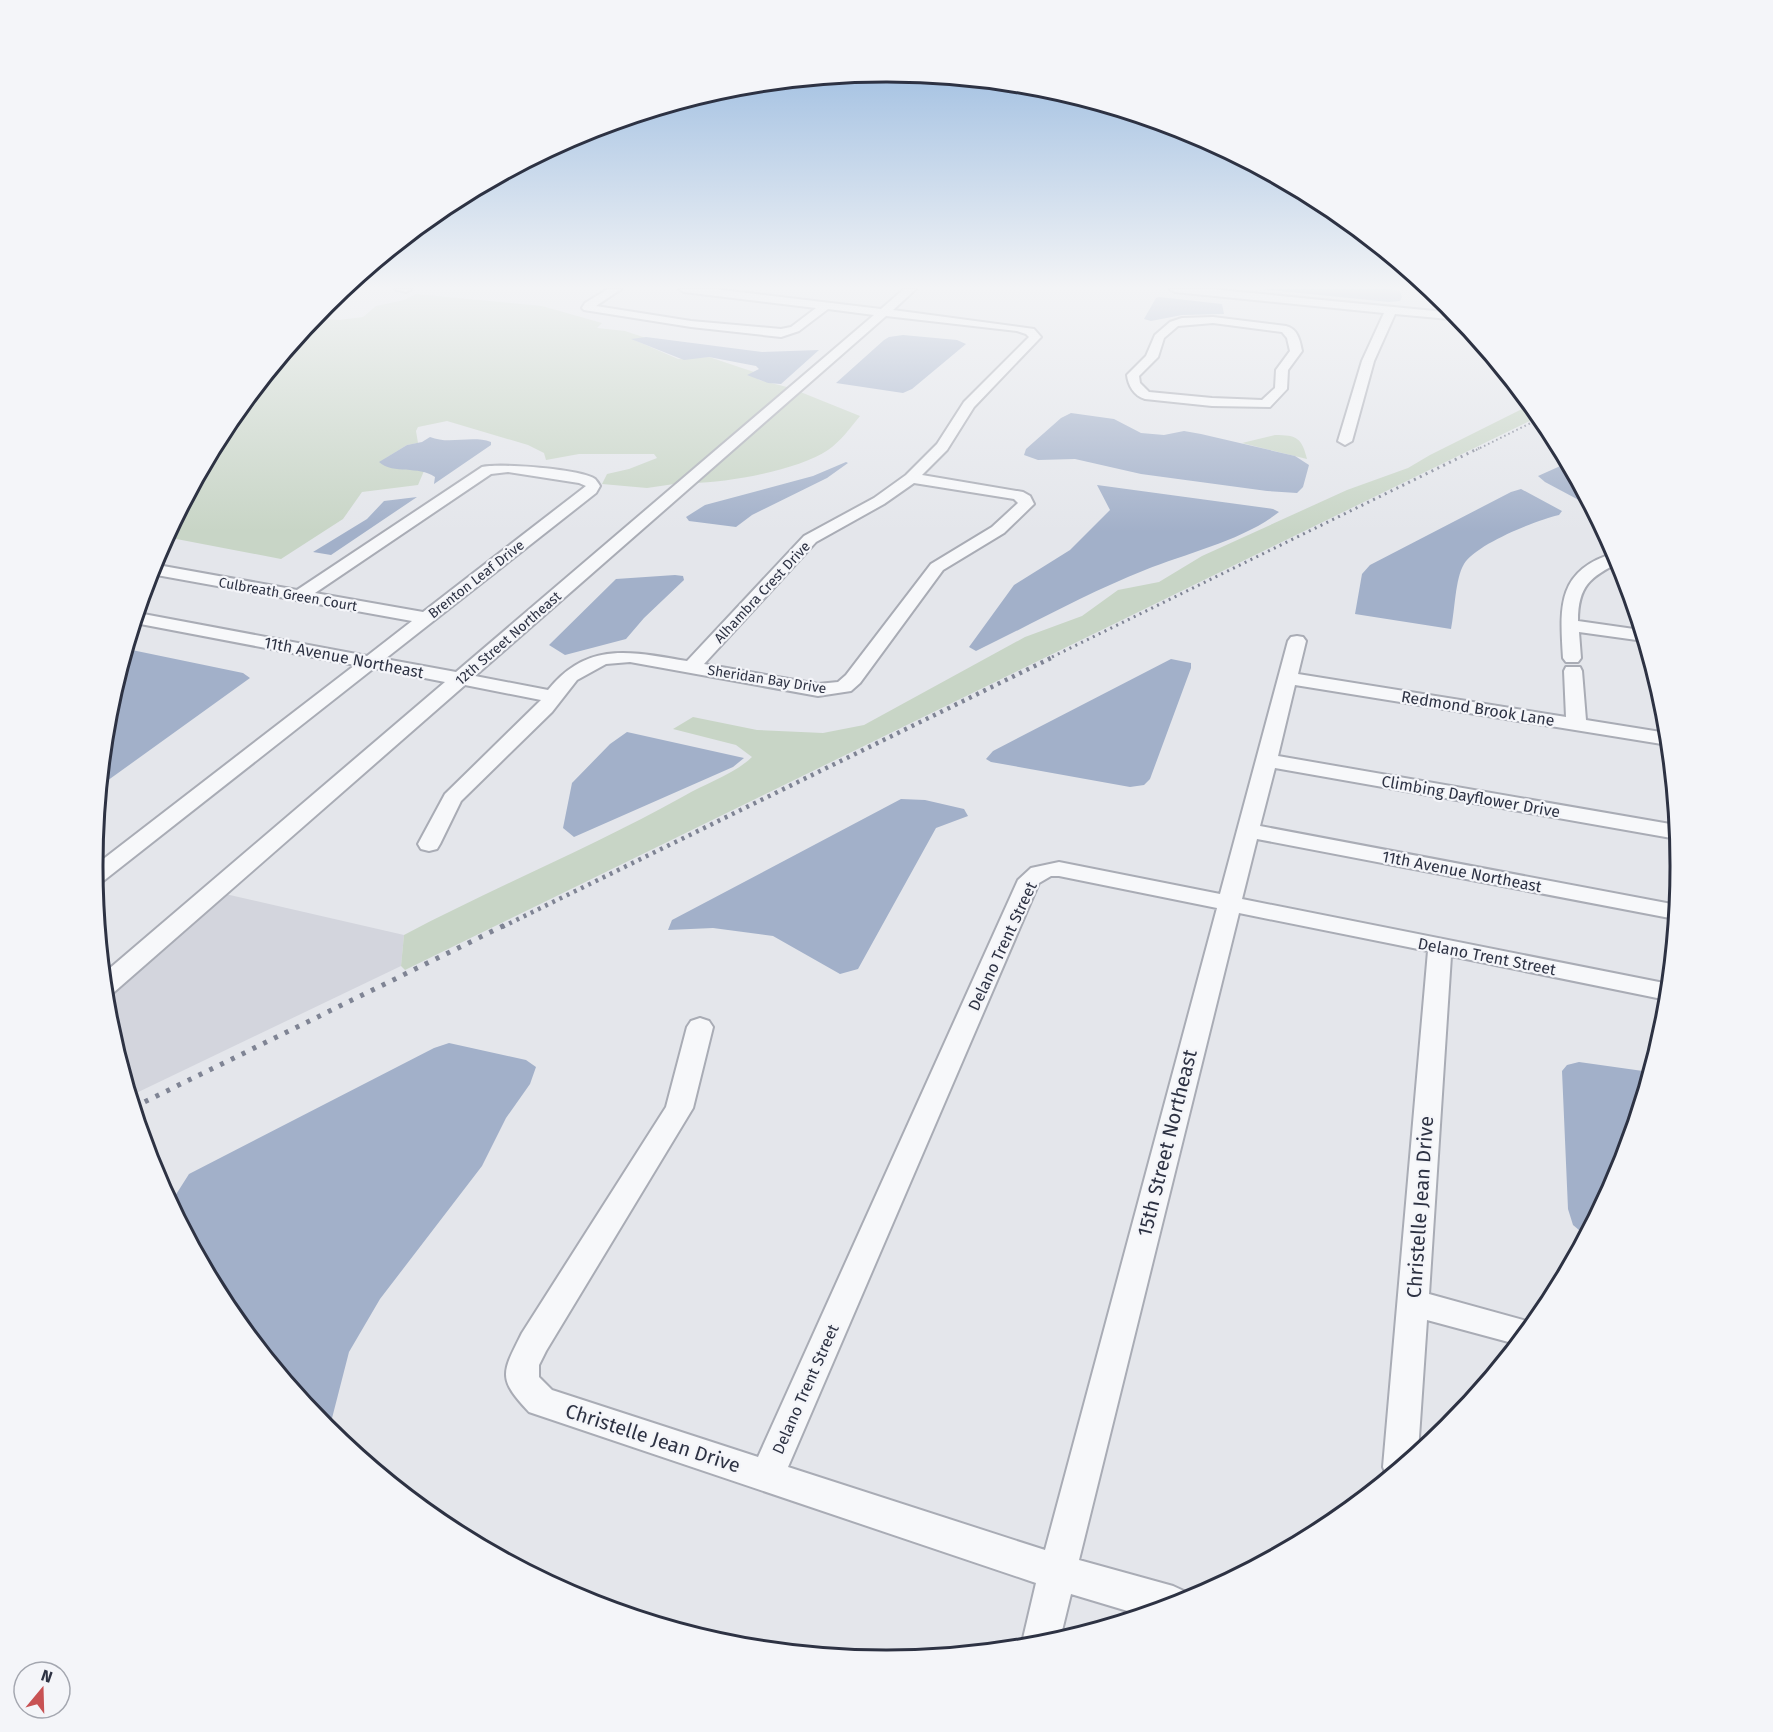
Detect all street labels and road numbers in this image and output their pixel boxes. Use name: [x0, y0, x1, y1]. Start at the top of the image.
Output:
street label: Brenton Leaf Drive: [425, 537, 528, 622]
street label: Alhambra Crest Drive: [711, 538, 814, 647]
street label: Culbreath Green Court: [217, 574, 360, 615]
street label: 12th Street Northeast: [452, 587, 565, 689]
street label: 11th Avenue Northeast: [262, 633, 426, 682]
street label: Sheridan Bay Drive: [706, 662, 828, 697]
street label: Redmond Brook Lane: [1400, 687, 1556, 730]
street label: Climbing Dayflower Drive: [1380, 771, 1562, 822]
street label: 11th Avenue Northeast: [1380, 847, 1544, 896]
street label: Delano Trent Street: [964, 878, 1041, 1014]
street label: Delano Trent Street: [1416, 934, 1558, 979]
street label: 15th Street Northeast: [1132, 1046, 1202, 1239]
street label: Christelle Jean Drive: [1402, 1115, 1438, 1299]
street label: Delano Trent Street: [768, 1321, 843, 1457]
street label: Christelle Jean Drive: [562, 1398, 744, 1478]

